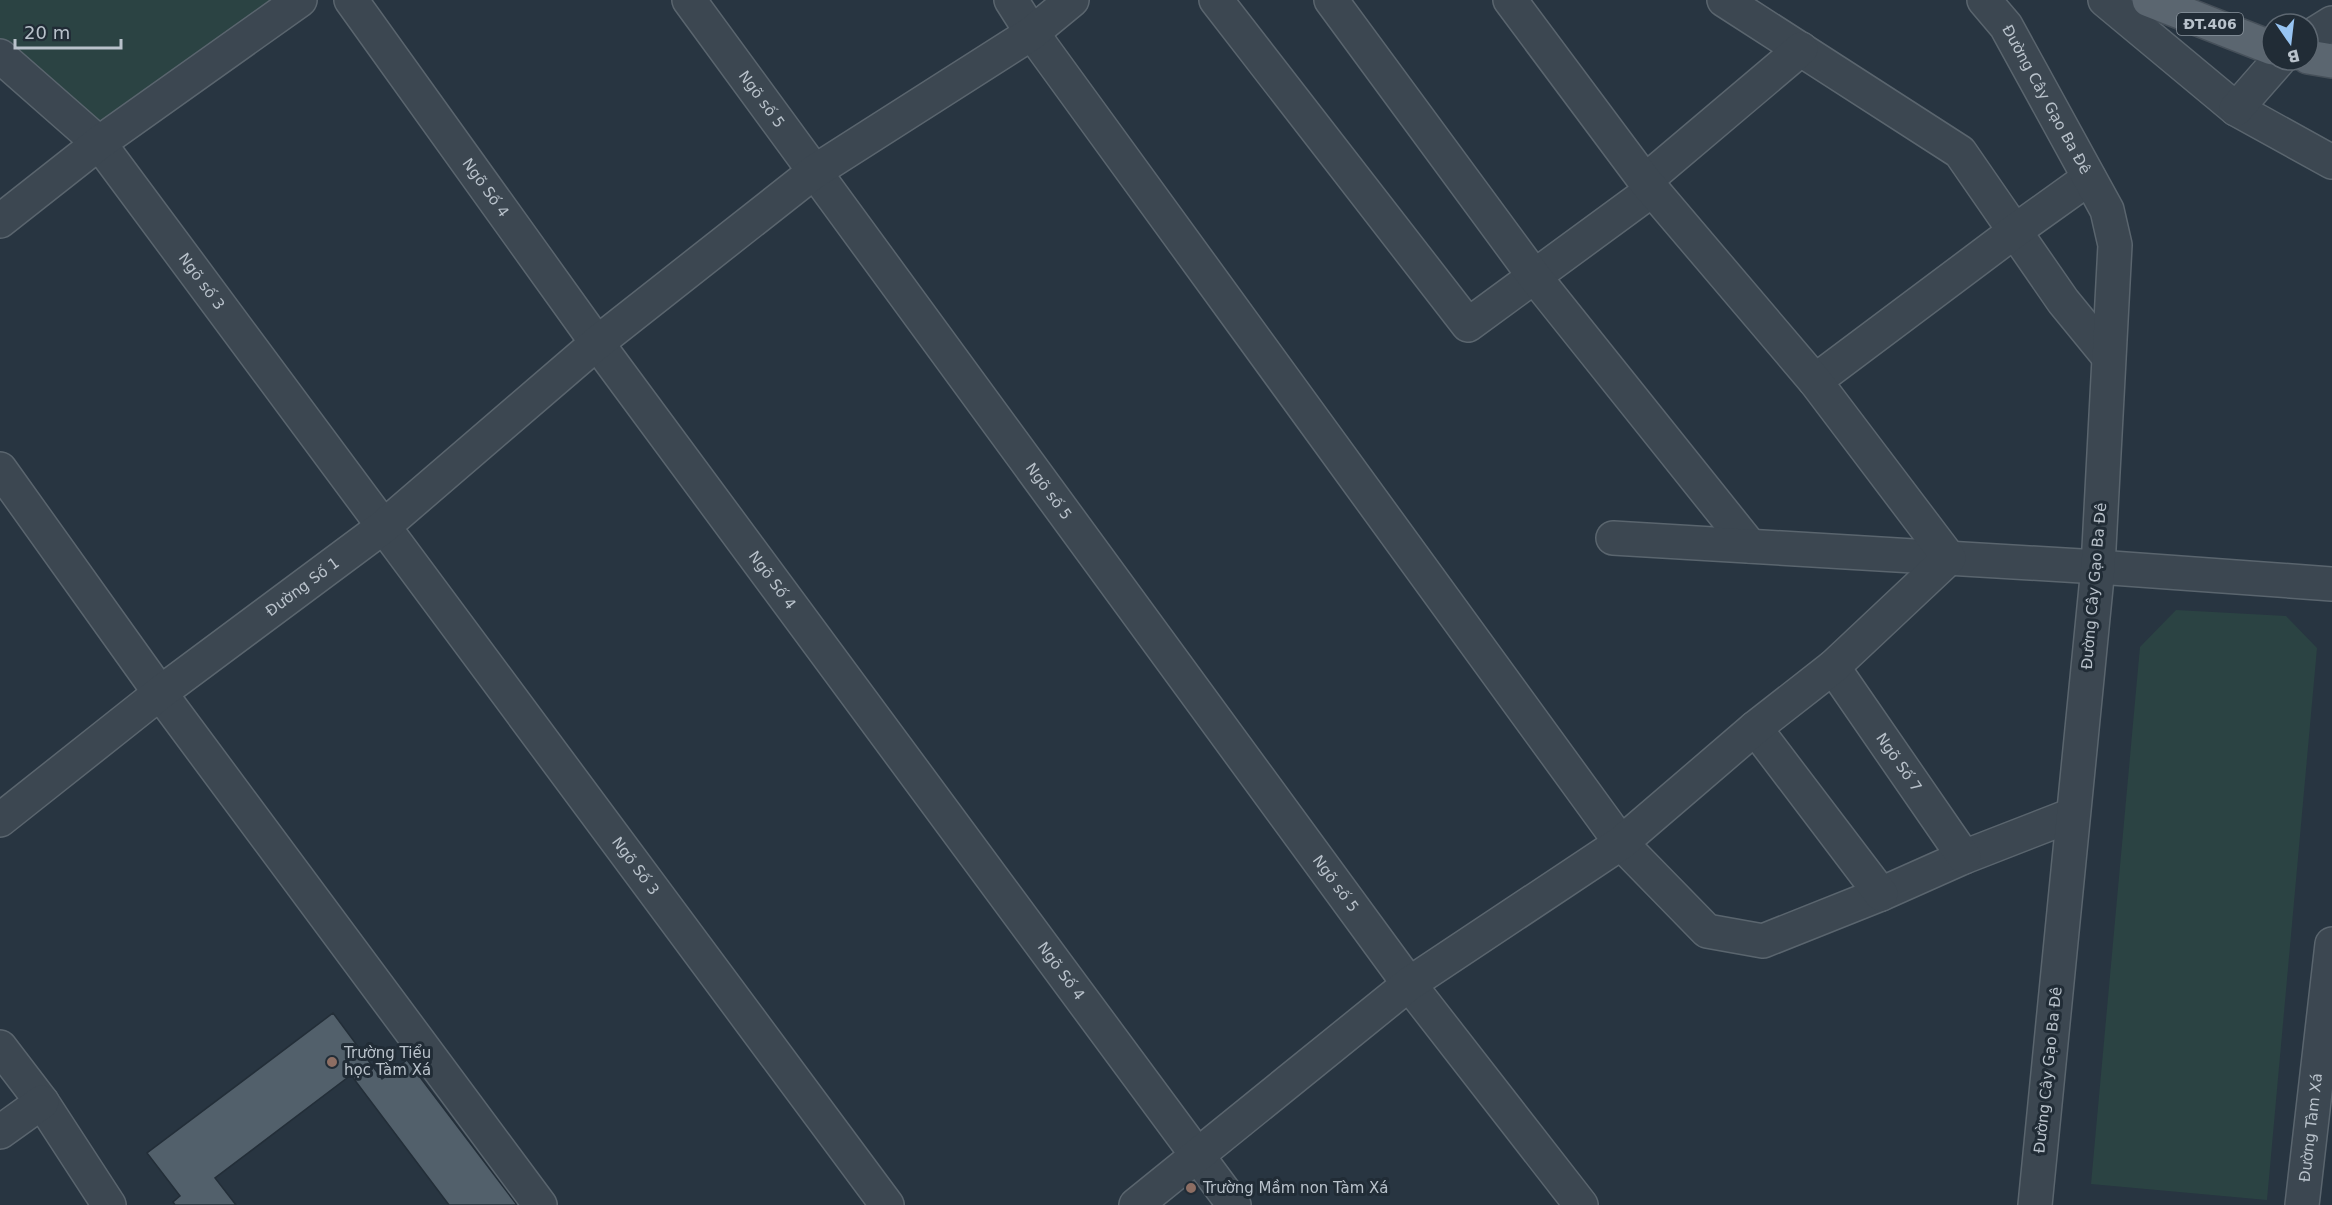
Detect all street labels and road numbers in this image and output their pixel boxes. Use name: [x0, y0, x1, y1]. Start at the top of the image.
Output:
road number: ĐT.406: [2177, 13, 2243, 35]
street label: Đường Cây Gạo Ba Đê: [1998, 22, 2095, 177]
street label: Ngõ số 5: [735, 67, 788, 131]
street label: Ngõ Số 4: [459, 155, 513, 220]
street label: Ngõ số 3: [175, 249, 229, 313]
street label: Ngõ số 5: [1022, 460, 1075, 523]
street label: Đường Cây Gạo Ba Đê: [2078, 502, 2110, 670]
street label: Ngõ Số 4: [745, 548, 800, 613]
street label: Đường Số 1: [262, 554, 343, 620]
street label: Ngõ Số 7: [1872, 729, 1925, 796]
street label: Ngõ Số 3: [608, 833, 663, 899]
street label: Ngõ số 5: [1309, 852, 1362, 916]
street label: Ngõ Số 4: [1034, 938, 1088, 1004]
street label: Đường Cây Gạo Ba Đê: [2030, 986, 2066, 1154]
street label: Đường Tàm Xá: [2296, 1072, 2326, 1183]

